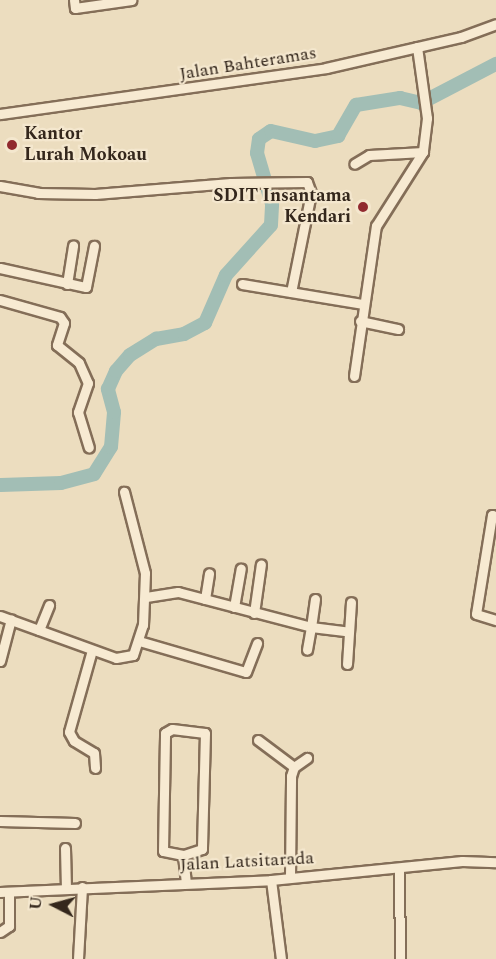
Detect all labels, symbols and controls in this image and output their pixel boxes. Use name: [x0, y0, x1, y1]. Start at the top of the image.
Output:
street label: Jalan Bahteramas: [178, 43, 318, 85]
place label: Kantor Lurah Mokoau: [24, 124, 147, 166]
marker: Kantor Lurah Mokoau: [5, 138, 19, 152]
place label: SDIT Insantama Kendari: [213, 186, 351, 228]
marker: SDIT Insantama Kendari: [356, 200, 370, 214]
street label: Jalan Latsitarada: [179, 848, 315, 876]
north arrow: [24, 875, 84, 935]
text: U: [23, 895, 49, 911]

